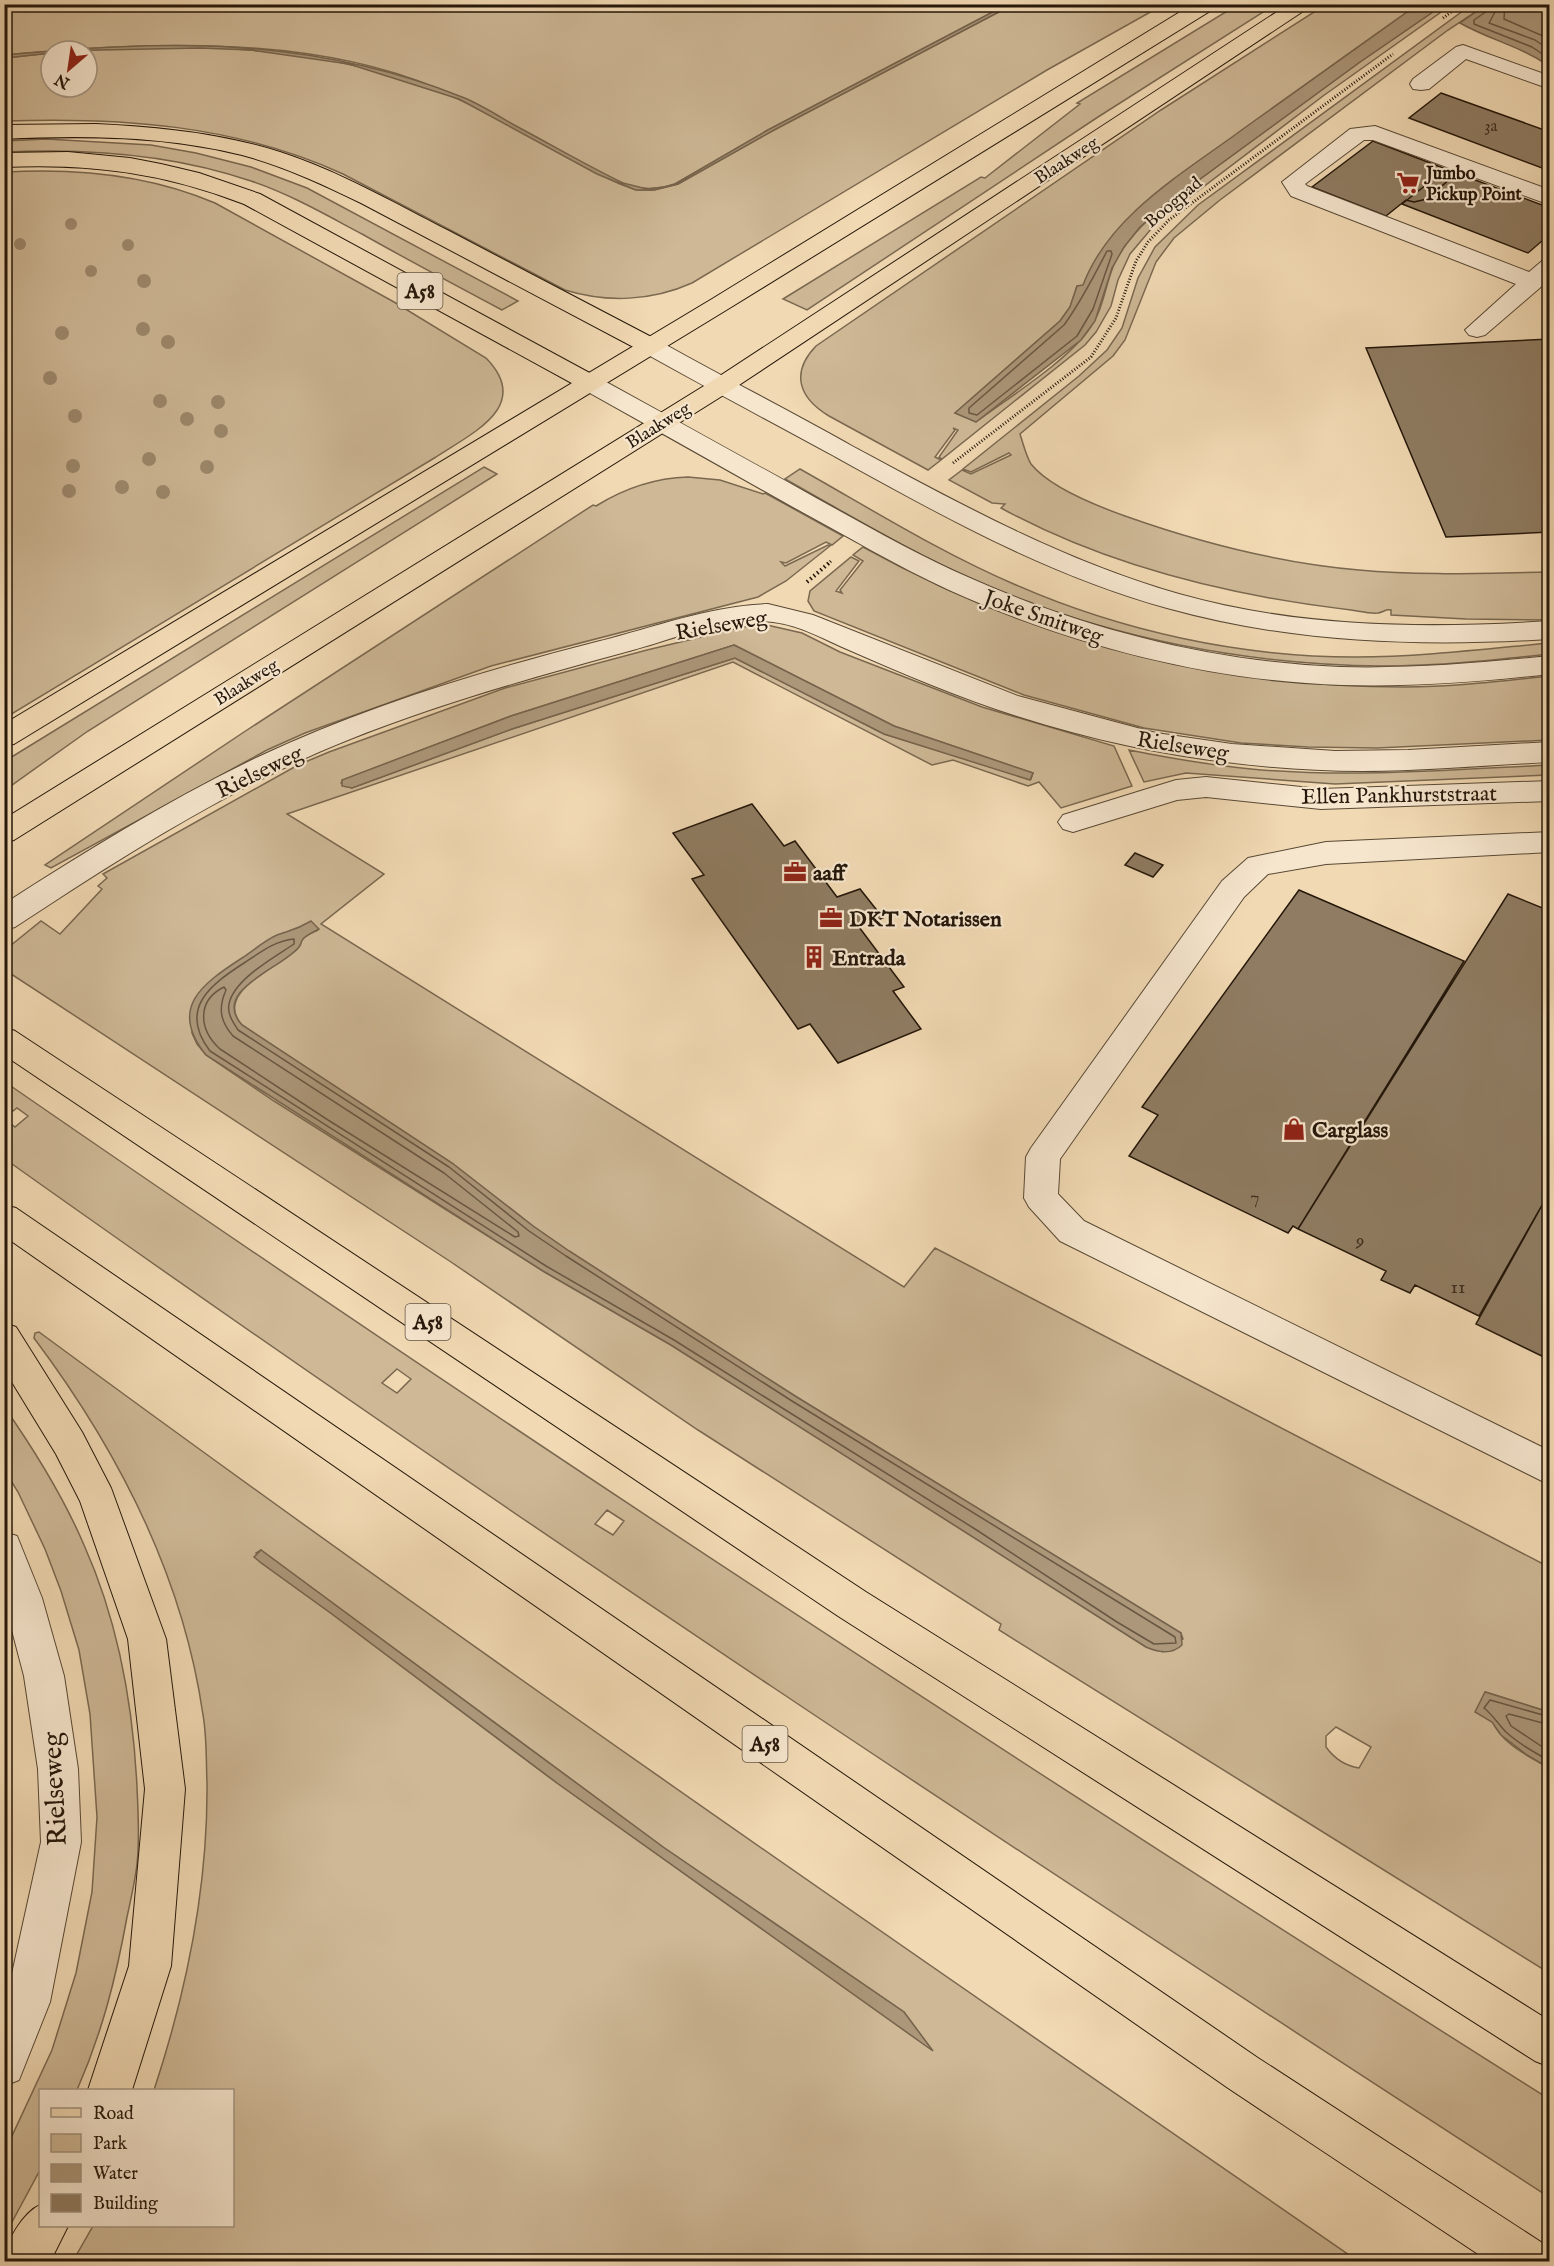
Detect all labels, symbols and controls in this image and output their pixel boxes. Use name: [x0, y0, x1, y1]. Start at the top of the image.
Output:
north arrow: [39, 39, 99, 99]
text: N: [52, 68, 74, 93]
house number: 3a: [1485, 117, 1498, 137]
street label: Blaakweg: [1030, 132, 1103, 190]
place label: Jumbo Pickup Point: [1424, 163, 1523, 207]
supermarket icon: Jumbo Pickup Point: [1395, 170, 1421, 196]
street label: Boogpad: [1140, 172, 1208, 234]
road number: A58: [398, 273, 442, 309]
street label: Blaakweg: [622, 397, 695, 455]
street label: Joke Smitweg: [977, 583, 1108, 652]
street label: Rielseweg: [673, 604, 771, 648]
street label: Blaakweg: [210, 654, 283, 712]
street label: Rielseweg: [1135, 726, 1232, 768]
street label: Rielseweg: [212, 739, 309, 806]
street label: Ellen Pankhurststraat: [1301, 780, 1498, 812]
office icon: aaff: [782, 859, 808, 885]
place label: aaff: [813, 860, 848, 888]
office icon: DKT Notarissen: [818, 905, 844, 931]
place label: DKT Notarissen: [849, 906, 1002, 934]
building icon: Entrada: [801, 944, 827, 970]
place label: Entrada: [832, 945, 906, 973]
shop icon: Carglass: [1281, 1116, 1307, 1142]
place label: Carglass: [1312, 1117, 1389, 1145]
house number: 7: [1250, 1185, 1260, 1210]
house number: 9: [1355, 1228, 1364, 1253]
house number: 11: [1451, 1275, 1465, 1300]
road number: A58: [406, 1304, 450, 1340]
road number: A58: [742, 1726, 788, 1762]
street label: Rielseweg: [36, 1731, 76, 1847]
legend: [39, 2089, 234, 2227]
text: Road: [93, 2103, 134, 2126]
text: Park: [93, 2133, 128, 2156]
text: Water: [93, 2163, 138, 2186]
text: Building: [93, 2193, 158, 2216]

